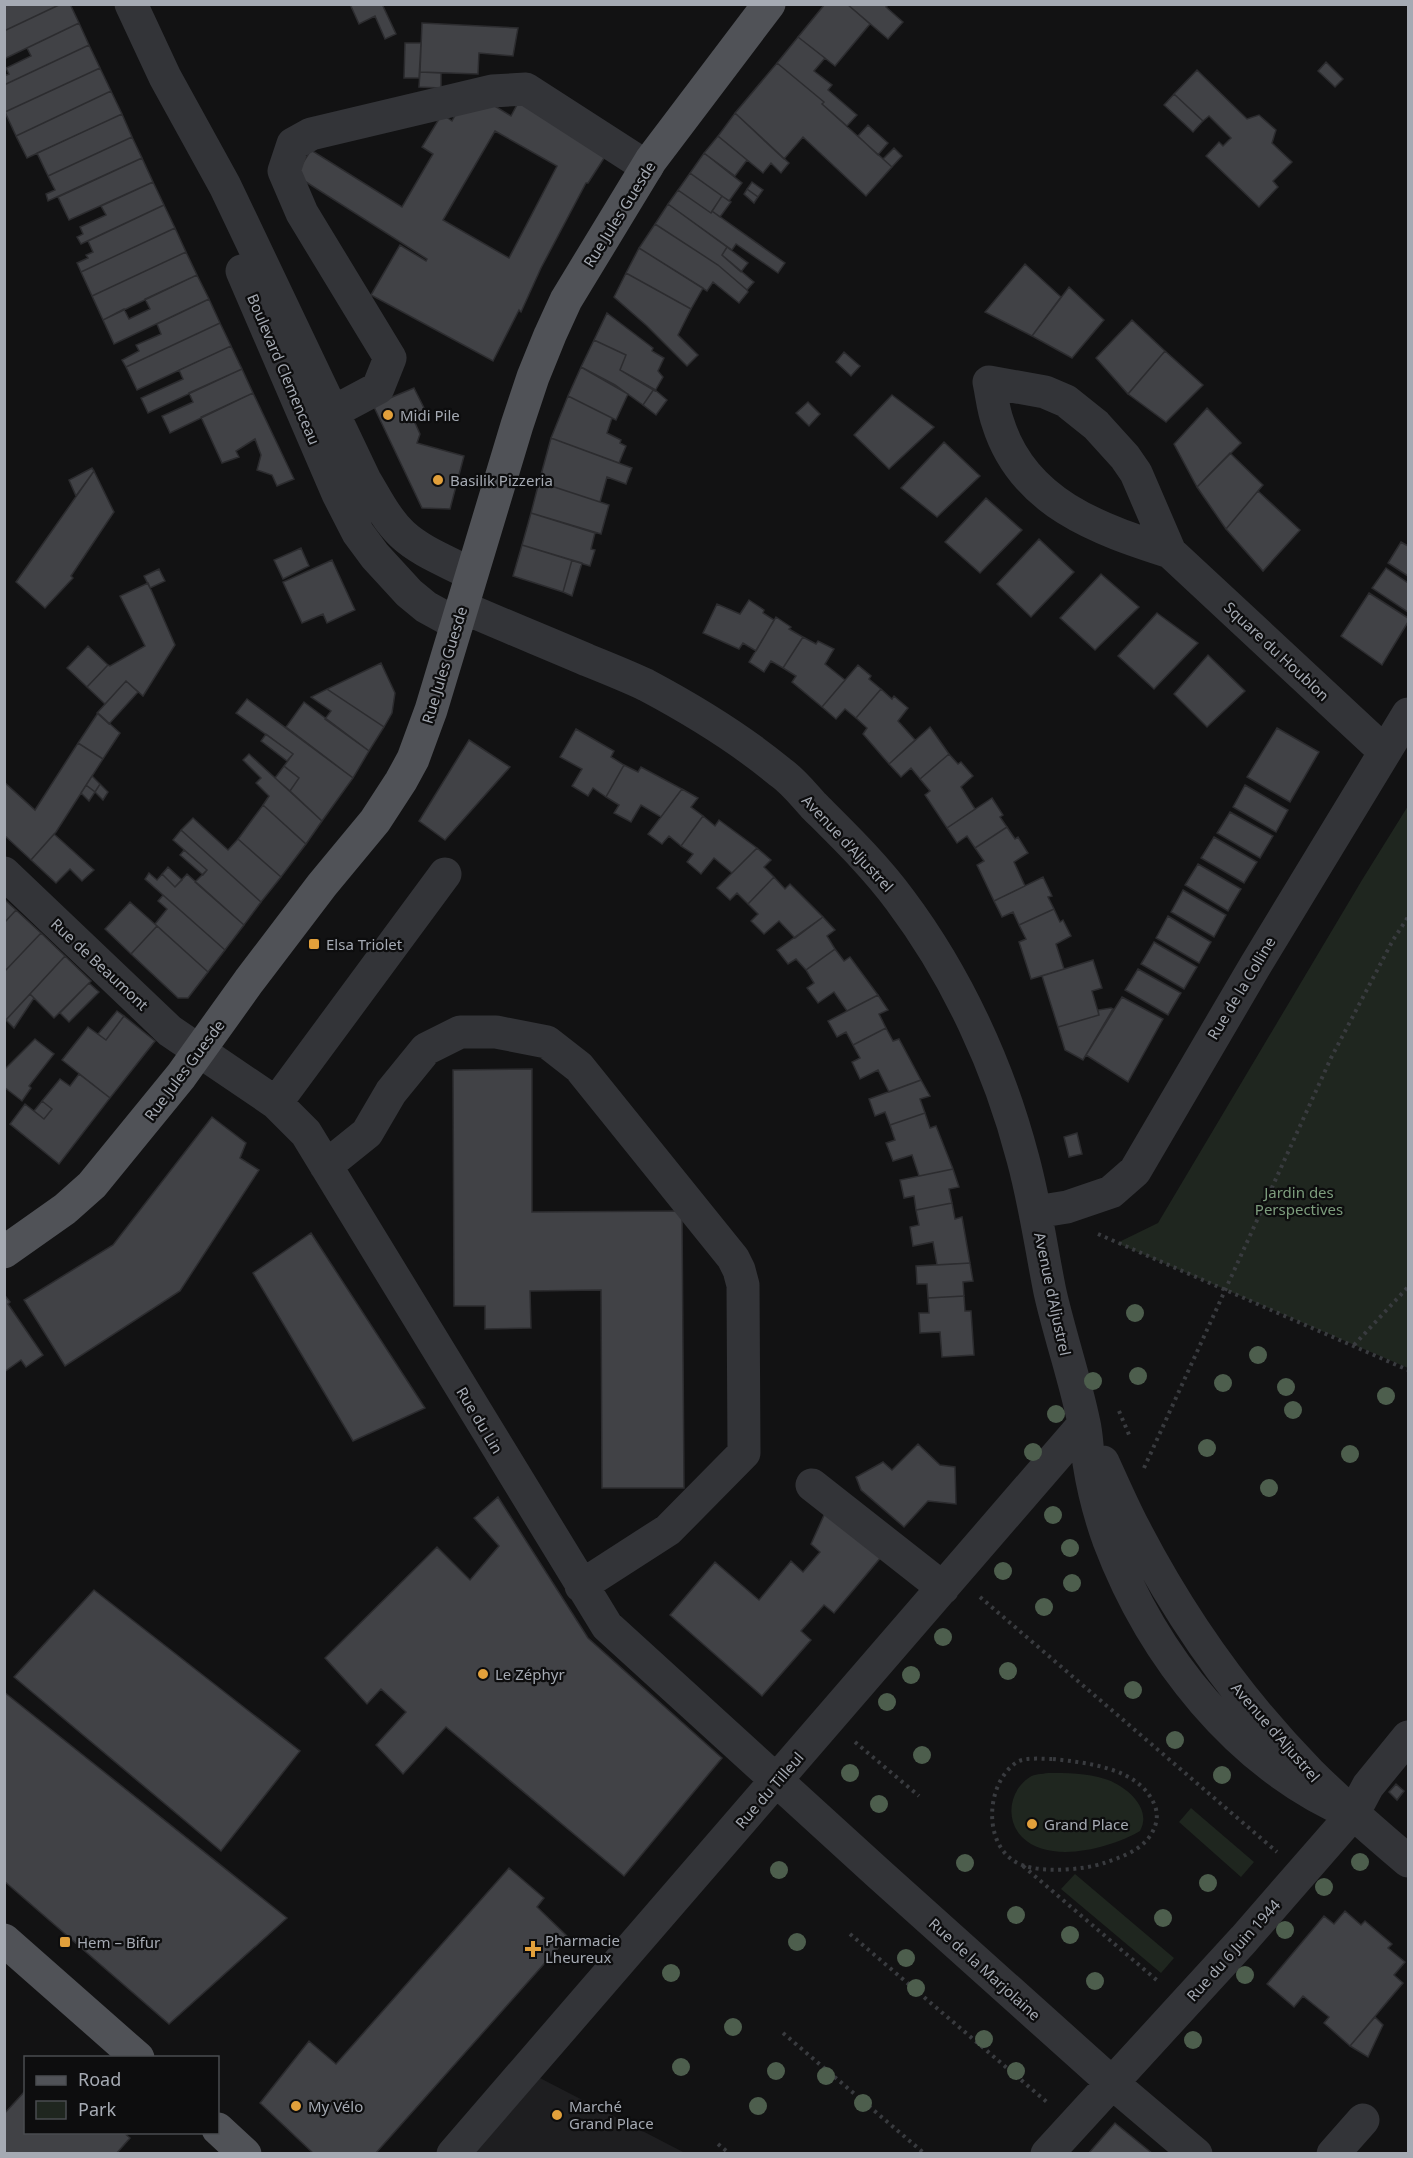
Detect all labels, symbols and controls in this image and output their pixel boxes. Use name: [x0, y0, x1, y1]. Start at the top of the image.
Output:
street label: Rue Jules Guesde: [578, 157, 660, 271]
street label: Boulevard Clemenceau: [243, 290, 325, 448]
place label: Midi Pile: [400, 405, 460, 425]
marker: Midi Pile: [381, 408, 395, 422]
place label: Basilik Pizzeria: [450, 470, 553, 490]
marker: Basilik Pizzeria: [431, 473, 445, 487]
street label: Square du Houblon: [1220, 597, 1334, 705]
street label: Rue Jules Guesde: [417, 604, 471, 726]
street label: Avenue d'Aljustrel: [798, 790, 898, 896]
street label: Rue de Beaumont: [47, 914, 153, 1015]
street label: Rue de la Colline: [1202, 933, 1280, 1043]
place label: Elsa Triolet: [326, 934, 403, 954]
marker: Elsa Triolet: [307, 937, 321, 951]
street label: Rue Jules Guesde: [140, 1016, 228, 1124]
park label: Jardin des Perspectives: [1255, 1182, 1343, 1219]
street label: Avenue d'Aljustrel: [1030, 1231, 1076, 1357]
street label: Rue du Lin: [452, 1383, 508, 1457]
place label: Le Zéphyr: [495, 1664, 565, 1684]
marker: Le Zéphyr: [476, 1667, 490, 1681]
street label: Avenue d'Aljustrel: [1227, 1678, 1325, 1786]
street label: Rue du Tilleul: [730, 1748, 808, 1832]
place label: Grand Place: [1044, 1814, 1129, 1834]
marker: Grand Place: [1025, 1817, 1039, 1831]
street label: Rue du 6 Juin 1944: [1182, 1894, 1284, 2005]
street label: Rue de la Marjolaine: [925, 1913, 1045, 2025]
place label: Pharmacie Lheureux: [545, 1930, 620, 1967]
place label: Hem – Bifur: [77, 1932, 160, 1952]
marker: Hem – Bifur: [58, 1935, 72, 1949]
marker: Pharmacie Lheureux: [526, 1942, 540, 1956]
legend: [24, 2056, 219, 2134]
text: Road: [78, 2067, 121, 2091]
place label: My Vélo: [308, 2096, 363, 2116]
place label: Marché Grand Place: [569, 2096, 654, 2133]
text: Park: [78, 2097, 116, 2121]
marker: My Vélo: [289, 2099, 303, 2113]
marker: Marché Grand Place: [550, 2108, 564, 2122]

